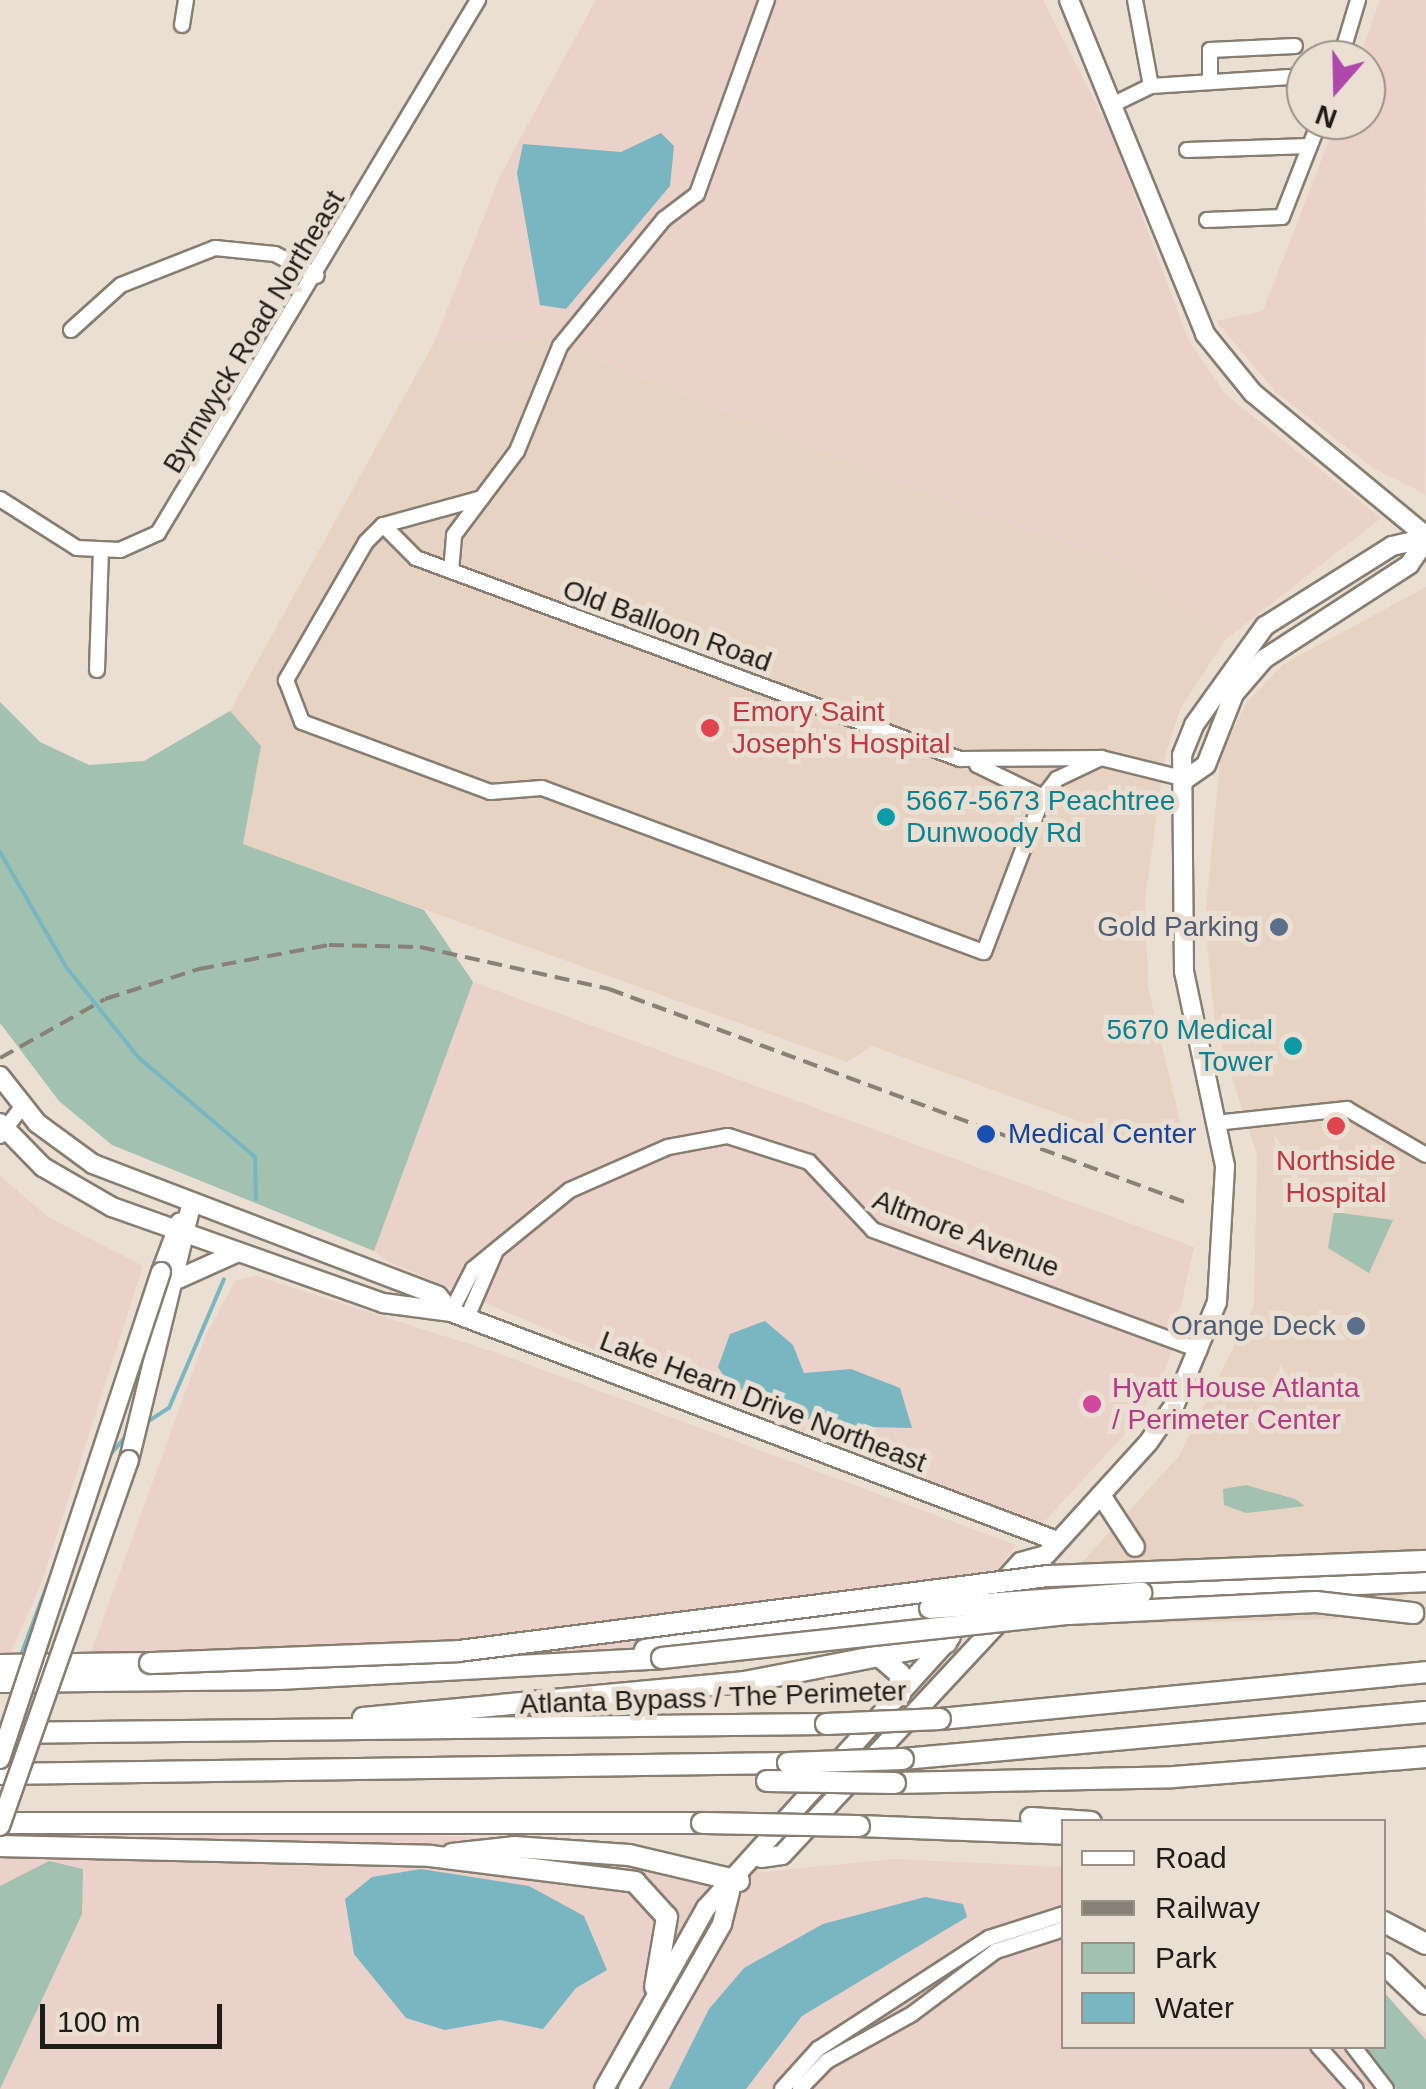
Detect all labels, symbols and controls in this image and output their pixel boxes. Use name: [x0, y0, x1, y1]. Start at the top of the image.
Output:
north arrow: [1286, 40, 1386, 140]
text: N: [1311, 99, 1341, 135]
street label: Byrnwyck Road Northeast: [156, 185, 352, 479]
street label: Old Balloon Road: [558, 573, 776, 679]
place label: Emory Saint Joseph's Hospital: [732, 695, 951, 761]
marker: Emory Saint Joseph's Hospital: [697, 715, 723, 741]
place label: 5667-5673 Peachtree Dunwoody Rd: [906, 784, 1175, 850]
marker: 5667-5673 Peachtree Dunwoody Rd: [875, 806, 897, 828]
place label: Gold Parking: [1097, 910, 1259, 944]
marker: Gold Parking: [1268, 916, 1290, 938]
place label: 5670 Medical Tower: [1106, 1013, 1273, 1079]
marker: 5670 Medical Tower: [1282, 1035, 1304, 1057]
marker: Northside Hospital: [1323, 1113, 1349, 1139]
place label: Medical Center: [1008, 1117, 1196, 1151]
marker: Medical Center: [973, 1121, 999, 1147]
place label: Northside Hospital: [1276, 1144, 1396, 1210]
street label: Altmore Avenue: [867, 1183, 1065, 1285]
place label: Orange Deck: [1171, 1309, 1336, 1343]
marker: Orange Deck: [1345, 1315, 1367, 1337]
street label: Lake Hearn Drive Northeast: [595, 1324, 931, 1480]
place label: Hyatt House Atlanta / Perimeter Center: [1112, 1371, 1361, 1437]
marker: Hyatt House Atlanta / Perimeter Center: [1081, 1393, 1103, 1415]
street label: Atlanta Bypass / The Perimeter: [519, 1674, 907, 1722]
legend: [1061, 1819, 1386, 2049]
text: Road: [1155, 1841, 1227, 1874]
text: Railway: [1155, 1891, 1260, 1924]
text: Park: [1155, 1941, 1217, 1974]
scale bar: [45, 1984, 228, 2046]
text: Water: [1155, 1991, 1234, 2024]
text: 100 m: [57, 2005, 140, 2038]

